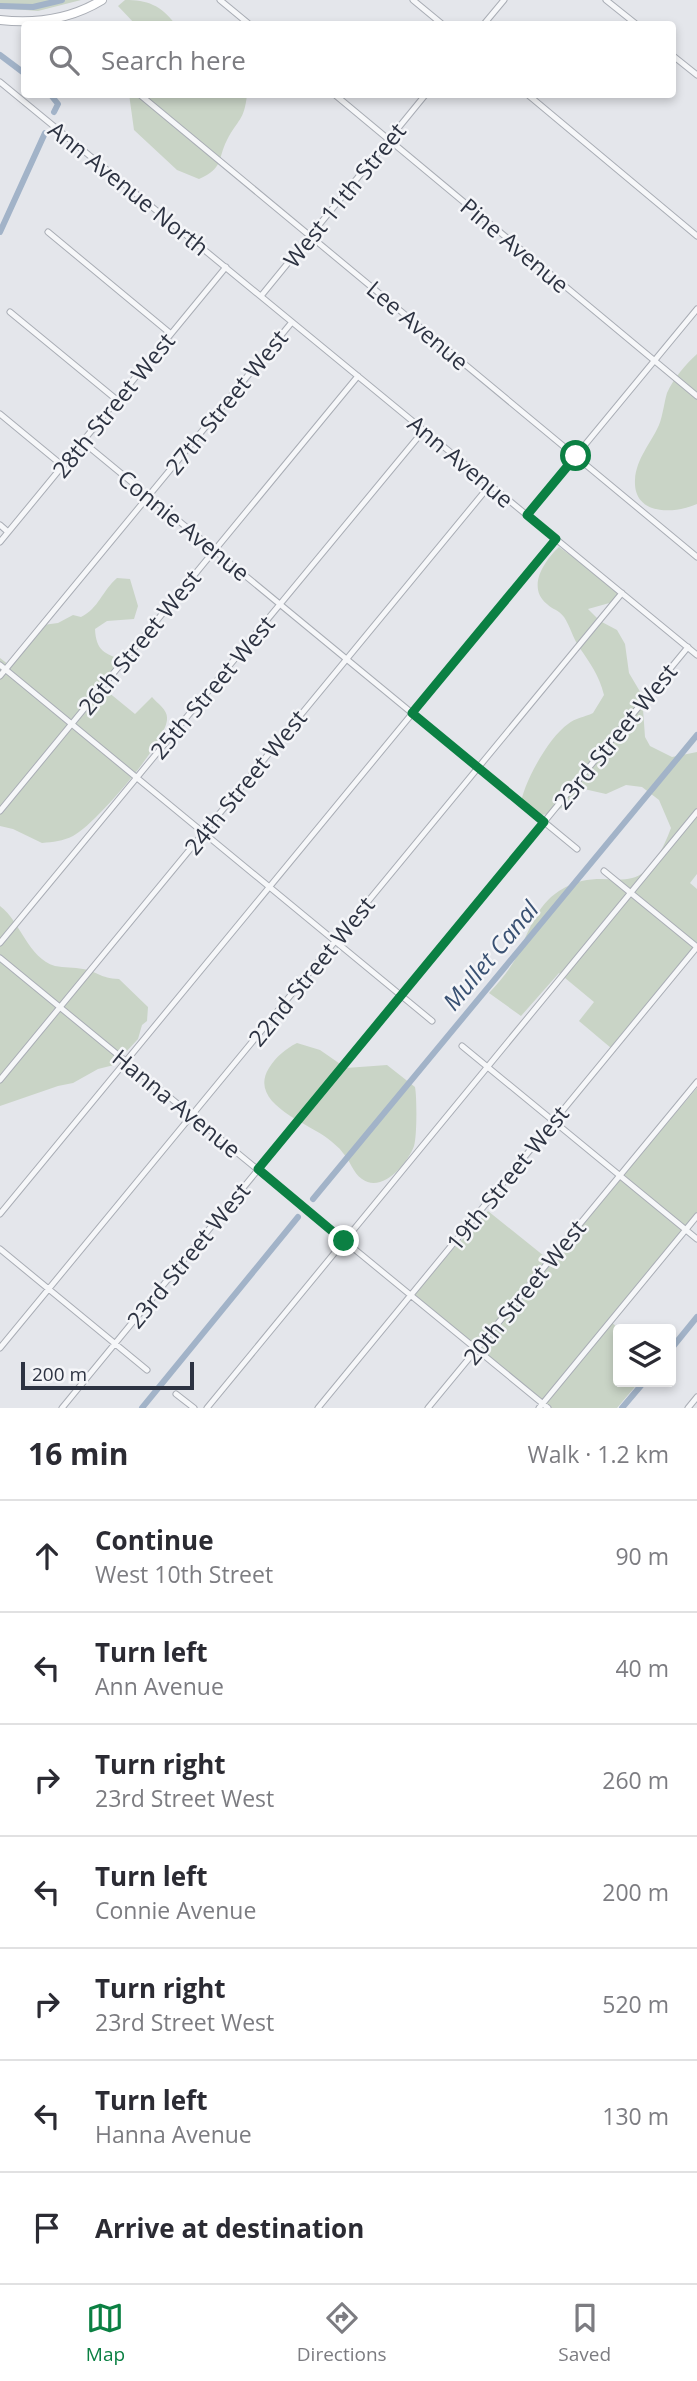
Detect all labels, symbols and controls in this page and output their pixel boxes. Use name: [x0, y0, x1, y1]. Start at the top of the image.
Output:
search box: [21, 21, 676, 98]
icon: search: [45, 41, 83, 79]
text: Search here: [101, 42, 246, 78]
street label: Ann Avenue North: [42, 113, 216, 263]
street label: West 11th Street: [276, 116, 412, 274]
street label: Pine Avenue: [454, 190, 576, 300]
street label: Lee Avenue: [360, 273, 476, 377]
street label: 27th Street West: [158, 323, 294, 481]
street label: 28th Street West: [45, 326, 181, 484]
street label: Ann Avenue: [401, 407, 521, 515]
route start: [560, 440, 591, 471]
street label: Connie Avenue: [111, 462, 257, 588]
street label: 26th Street West: [71, 563, 207, 721]
street label: 25th Street West: [143, 608, 281, 766]
street label: 23rd Street West: [546, 656, 684, 816]
street label: 24th Street West: [177, 703, 313, 861]
street label: 22nd Street West: [241, 889, 381, 1053]
water label: Mullet Canal: [435, 893, 546, 1017]
street label: Hanna Avenue: [106, 1041, 248, 1165]
street label: 19th Street West: [439, 1099, 575, 1257]
street label: 23rd Street West: [119, 1175, 257, 1335]
street label: 20th Street West: [456, 1213, 592, 1371]
route end: [328, 1225, 359, 1256]
map controls: [613, 1324, 676, 1387]
button: layers: [613, 1324, 676, 1387]
scale bar: [21, 1359, 194, 1391]
text: 200 m: [32, 1361, 87, 1387]
text: 16 min: [28, 1433, 128, 1474]
text: Walk · 1.2 km: [527, 1438, 669, 1470]
text: Continue: [95, 1522, 214, 1558]
icon: ahead: [28, 1537, 66, 1575]
text: 90 m: [615, 1540, 669, 1572]
text: West 10th Street: [95, 1558, 273, 1590]
text: Turn left: [95, 1634, 207, 1670]
icon: left: [28, 1649, 66, 1687]
text: 40 m: [615, 1652, 669, 1684]
text: Ann Avenue: [95, 1670, 224, 1702]
text: Turn right: [95, 1746, 226, 1782]
icon: right: [28, 1761, 66, 1799]
text: 260 m: [602, 1764, 669, 1796]
text: 23rd Street West: [95, 1782, 274, 1814]
text: Turn left: [95, 1858, 207, 1894]
icon: left: [28, 1873, 66, 1911]
text: 200 m: [602, 1876, 669, 1908]
text: Connie Avenue: [95, 1894, 256, 1926]
text: Turn right: [95, 1970, 226, 2006]
icon: right: [28, 1985, 66, 2023]
text: 520 m: [602, 1988, 669, 2020]
text: 23rd Street West: [95, 2006, 274, 2038]
text: Turn left: [95, 2082, 207, 2118]
icon: left: [28, 2097, 66, 2135]
text: 130 m: [602, 2100, 669, 2132]
text: Hanna Avenue: [95, 2118, 252, 2150]
icon: arrive: [28, 2209, 66, 2247]
text: Arrive at destination: [95, 2210, 364, 2246]
tab: Map: [86, 2299, 125, 2367]
tab: Directions: [297, 2299, 387, 2367]
tab: Saved: [558, 2299, 611, 2367]

